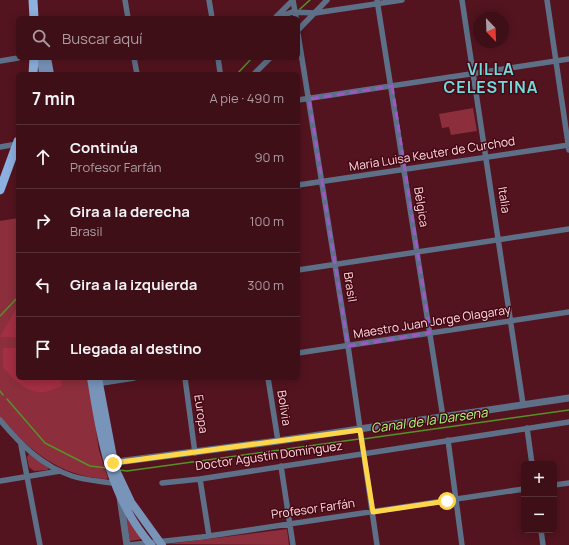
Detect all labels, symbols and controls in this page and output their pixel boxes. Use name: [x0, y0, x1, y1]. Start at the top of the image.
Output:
north arrow: [473, 12, 509, 48]
search box: [16, 16, 300, 60]
icon: search: [30, 27, 52, 49]
text: Buscar aquí: [62, 28, 143, 49]
district label: VILLA CELESTINA: [444, 58, 538, 98]
text: 7 min: [32, 87, 75, 110]
text: A pie · 490 m: [210, 89, 284, 107]
street label: María Luisa Keuter de Curchod: [348, 132, 516, 175]
text: Continúa: [70, 137, 138, 158]
icon: ahead: [32, 146, 54, 168]
text: 90 m: [254, 148, 284, 166]
text: Profesor Farfán: [70, 158, 161, 176]
street label: Italia: [494, 185, 515, 214]
street label: Bélgica: [410, 186, 433, 228]
text: Gira a la derecha: [70, 201, 190, 222]
icon: right: [32, 210, 54, 232]
text: 100 m: [249, 212, 284, 230]
text: Brasil: [70, 222, 103, 240]
street label: Brasil: [340, 271, 361, 303]
icon: left: [32, 274, 54, 296]
text: Gira a la izquierda: [70, 274, 197, 295]
text: 300 m: [247, 276, 284, 294]
street label: Maestro Juan Jorge Olagaray: [352, 301, 513, 342]
icon: arrive: [32, 338, 54, 360]
text: Llegada al destino: [70, 338, 202, 359]
street label: Bolivia: [273, 389, 296, 427]
street label: Europa: [190, 393, 213, 434]
water label: Canal de la Darsena: [370, 403, 489, 437]
street label: Doctor Agustín Domínguez: [194, 437, 344, 474]
route end: [104, 454, 122, 472]
map controls: [521, 461, 557, 533]
button: +: [521, 461, 557, 497]
route start: [438, 492, 456, 510]
street label: Profesor Farfán: [270, 494, 356, 523]
button: −: [521, 497, 557, 533]

